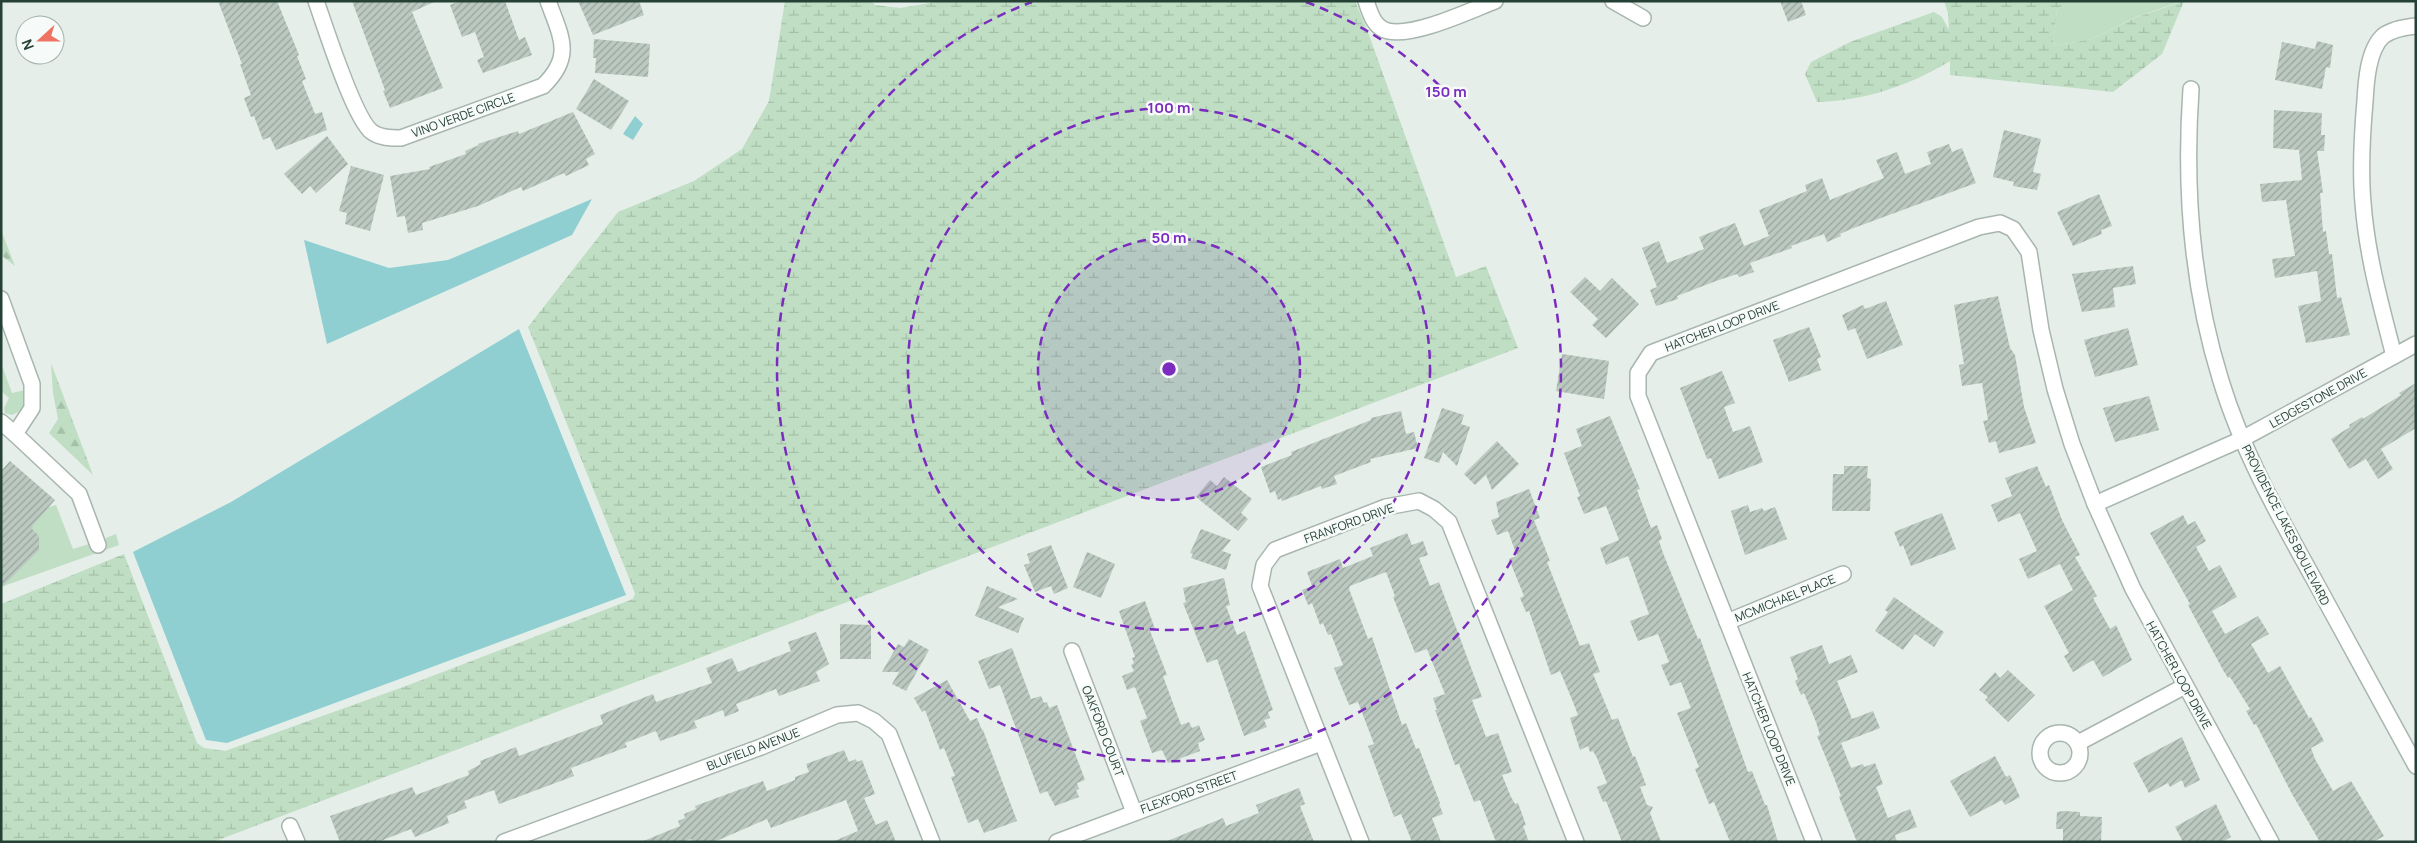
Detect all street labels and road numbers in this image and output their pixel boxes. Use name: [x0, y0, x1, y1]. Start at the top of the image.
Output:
street label: VINO VERDE CIRCLE: [409, 88, 517, 142]
street label: HATCHER LOOP DRIVE: [1662, 296, 1782, 356]
street label: LEDGESTONE DRIVE: [2266, 364, 2370, 432]
street label: PROVIDENCE LAKES BOULEVARD: [2238, 442, 2334, 608]
street label: FRANFORD DRIVE: [1302, 499, 1397, 547]
street label: MCMICHAEL PLACE: [1732, 570, 1838, 626]
street label: HATCHER LOOP DRIVE: [2142, 618, 2216, 732]
street label: HATCHER LOOP DRIVE: [1738, 670, 1800, 789]
street label: OAKFORD COURT: [1078, 683, 1128, 780]
street label: BLUFIELD AVENUE: [704, 723, 802, 775]
street label: FLEXFORD STREET: [1138, 766, 1241, 817]

